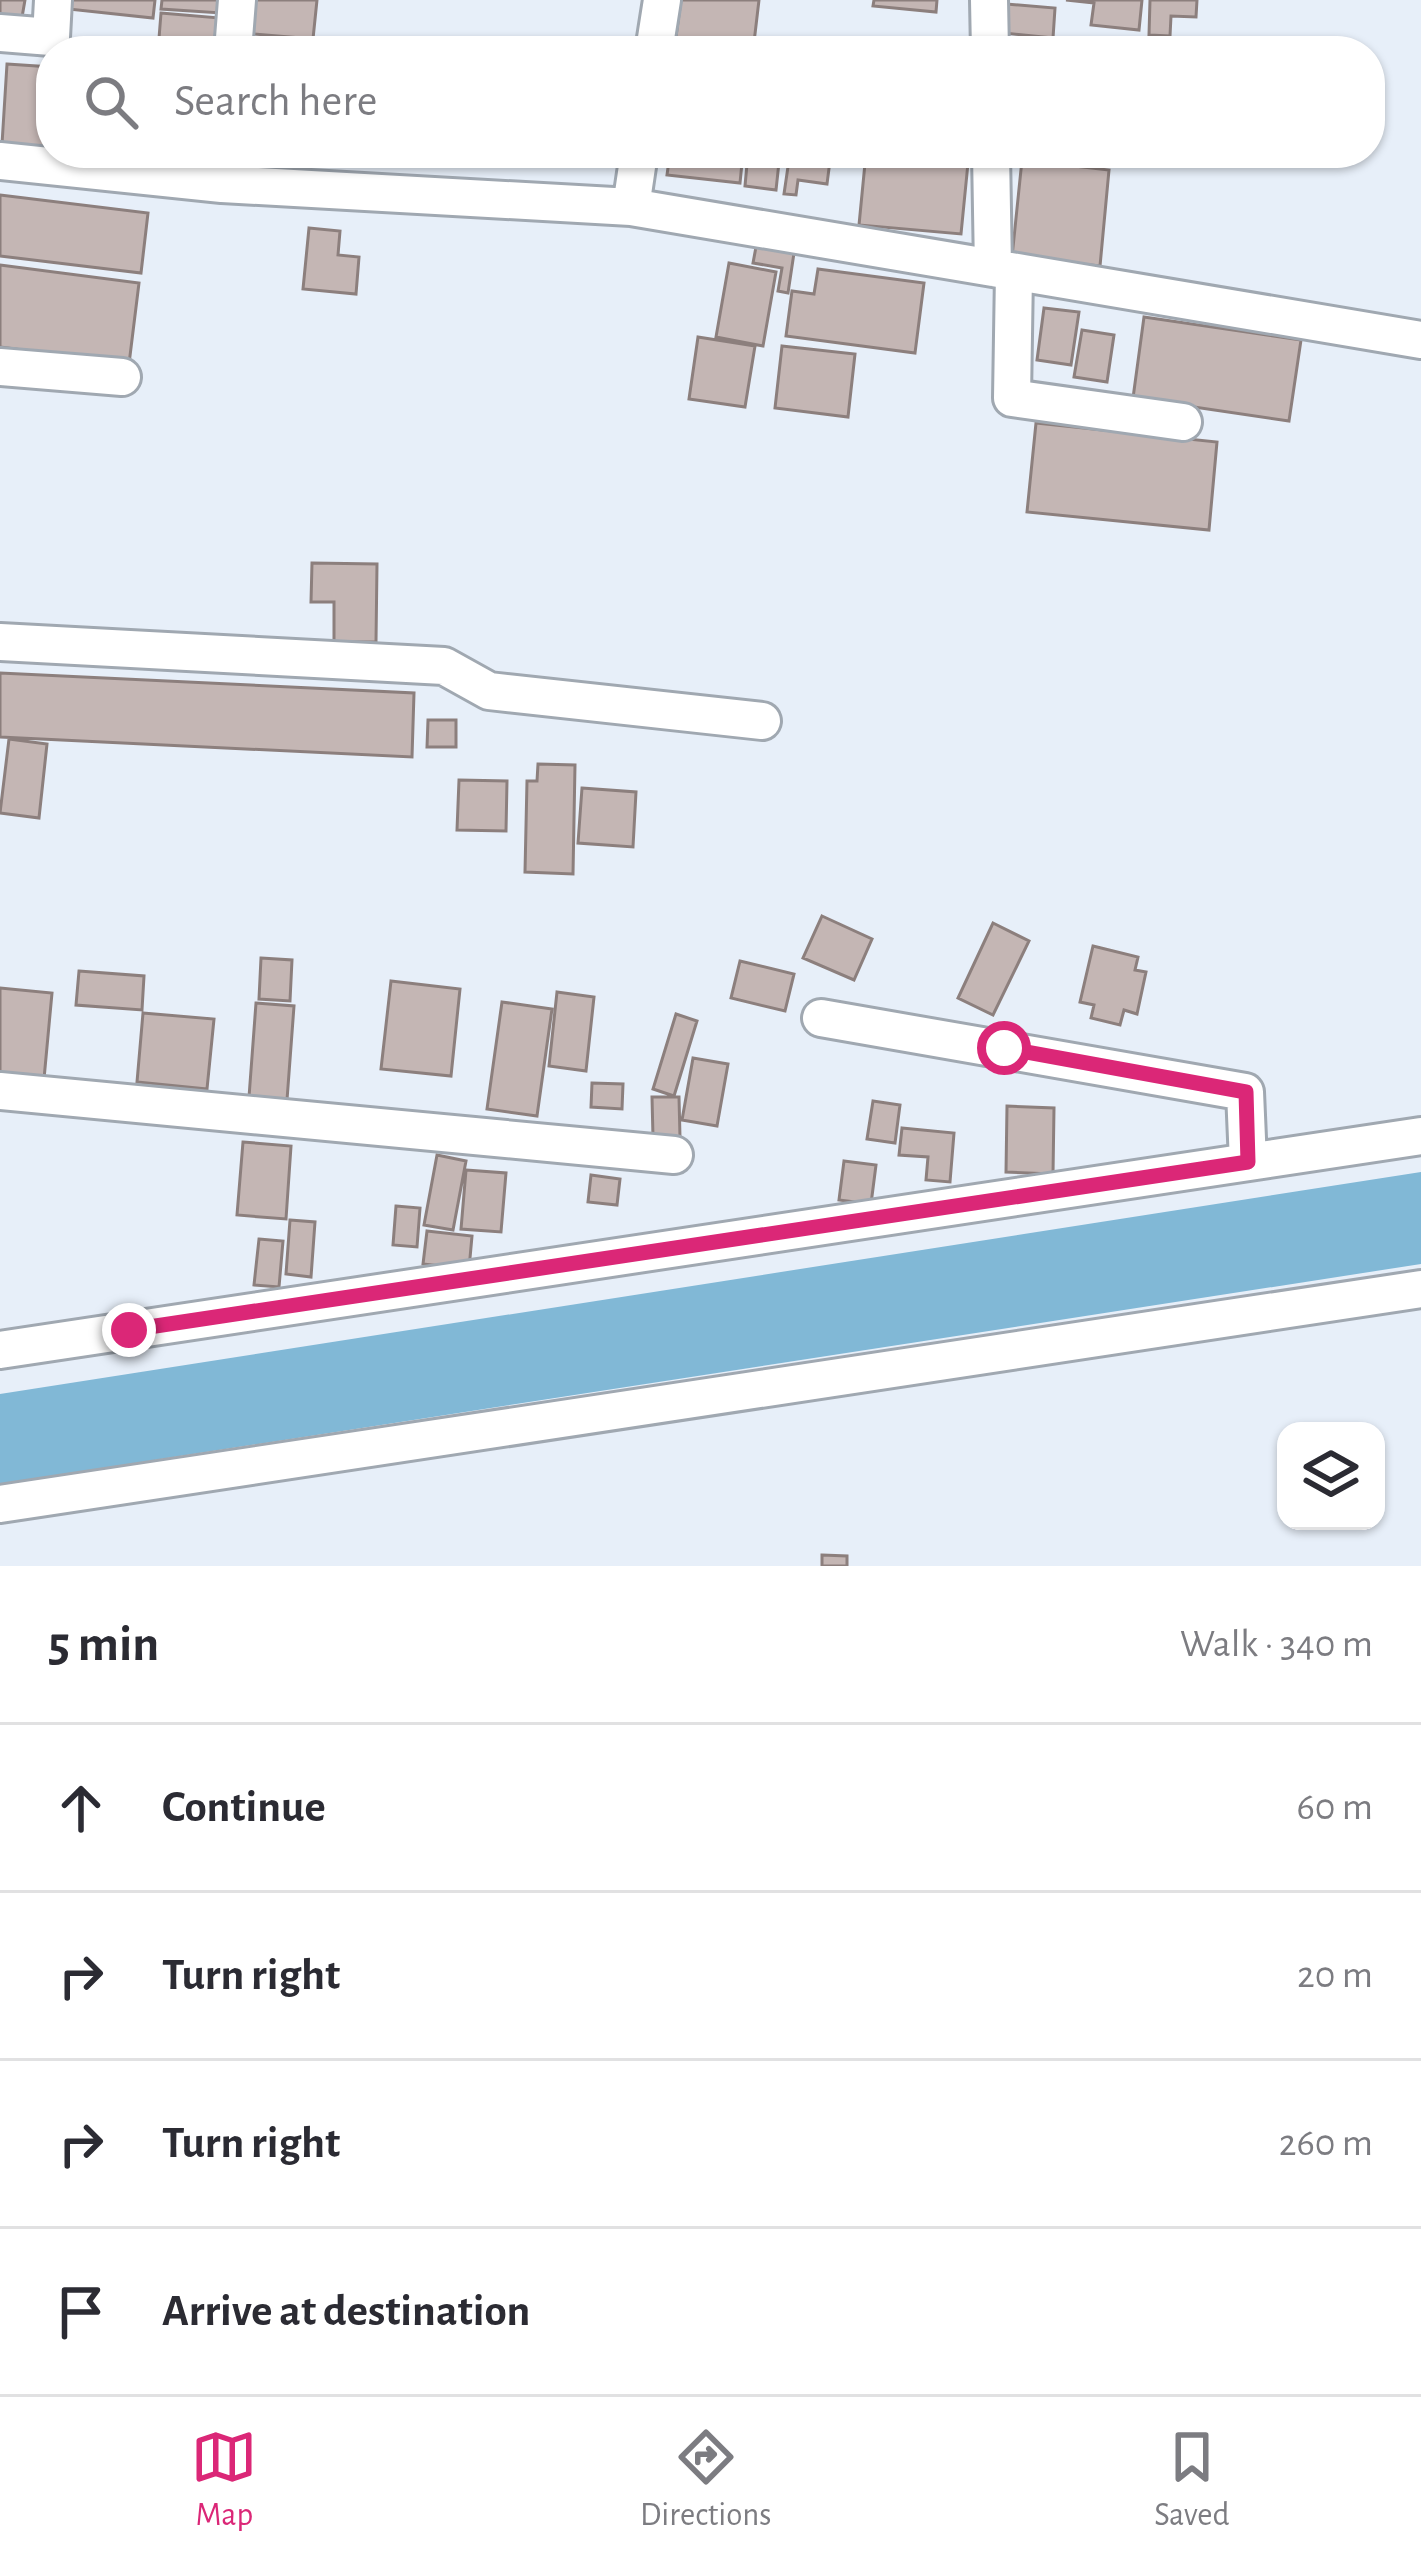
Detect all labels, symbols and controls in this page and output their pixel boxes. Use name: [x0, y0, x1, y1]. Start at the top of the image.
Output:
search box: [36, 36, 1385, 168]
icon: search: [78, 69, 144, 135]
text: Search here: [174, 79, 377, 124]
route start: [977, 1021, 1031, 1075]
route end: [102, 1303, 156, 1357]
map controls: [1277, 1422, 1385, 1530]
button: layers: [1277, 1422, 1385, 1530]
text: 5 min: [48, 1619, 159, 1670]
text: Walk · 340 m: [1180, 1625, 1373, 1664]
icon: ahead: [48, 1775, 114, 1841]
text: Continue: [162, 1785, 326, 1830]
text: 60 m: [1296, 1788, 1373, 1827]
icon: right: [48, 1943, 114, 2009]
text: Turn right: [162, 1953, 340, 1998]
text: 20 m: [1297, 1956, 1373, 1995]
icon: right: [48, 2111, 114, 2177]
text: Turn right: [162, 2121, 340, 2166]
text: 260 m: [1279, 2124, 1373, 2163]
icon: arrive: [48, 2279, 114, 2345]
text: Arrive at destination: [162, 2289, 530, 2334]
tab: Map: [191, 2424, 257, 2536]
tab: Directions: [640, 2424, 771, 2536]
tab: Saved: [1154, 2424, 1230, 2536]

